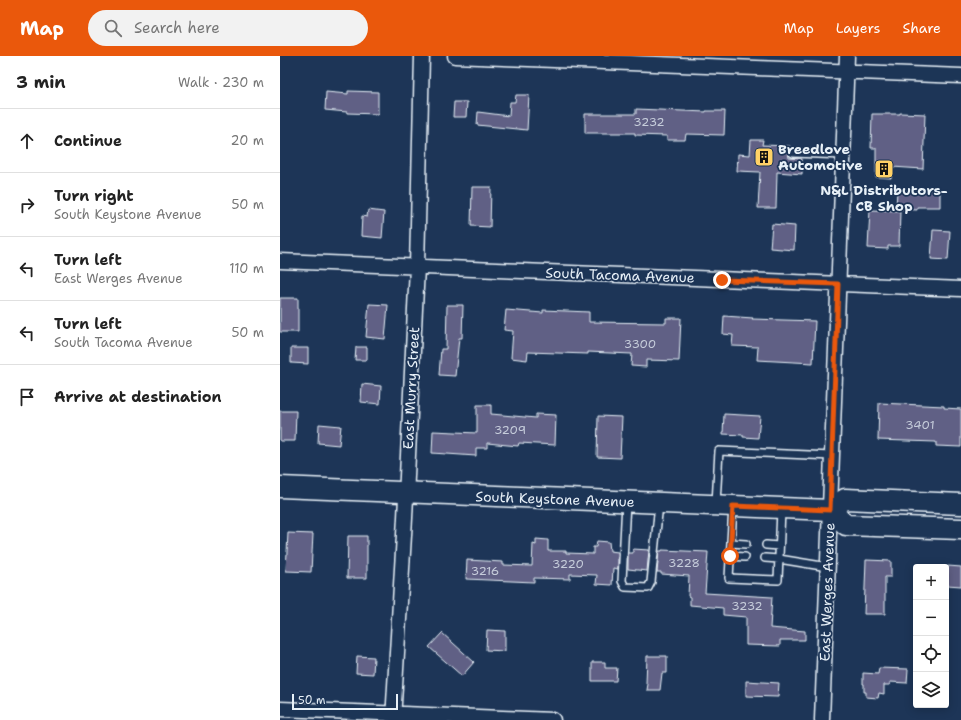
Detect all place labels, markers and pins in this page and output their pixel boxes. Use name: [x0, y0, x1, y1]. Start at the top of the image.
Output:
place label: Breedlove Automotive: [778, 140, 863, 174]
building icon: Breedlove Automotive: [753, 146, 775, 168]
building icon: N&L Distributors- CB Shop: [873, 158, 895, 180]
place label: N&L Distributors- CB Shop: [820, 181, 948, 215]

